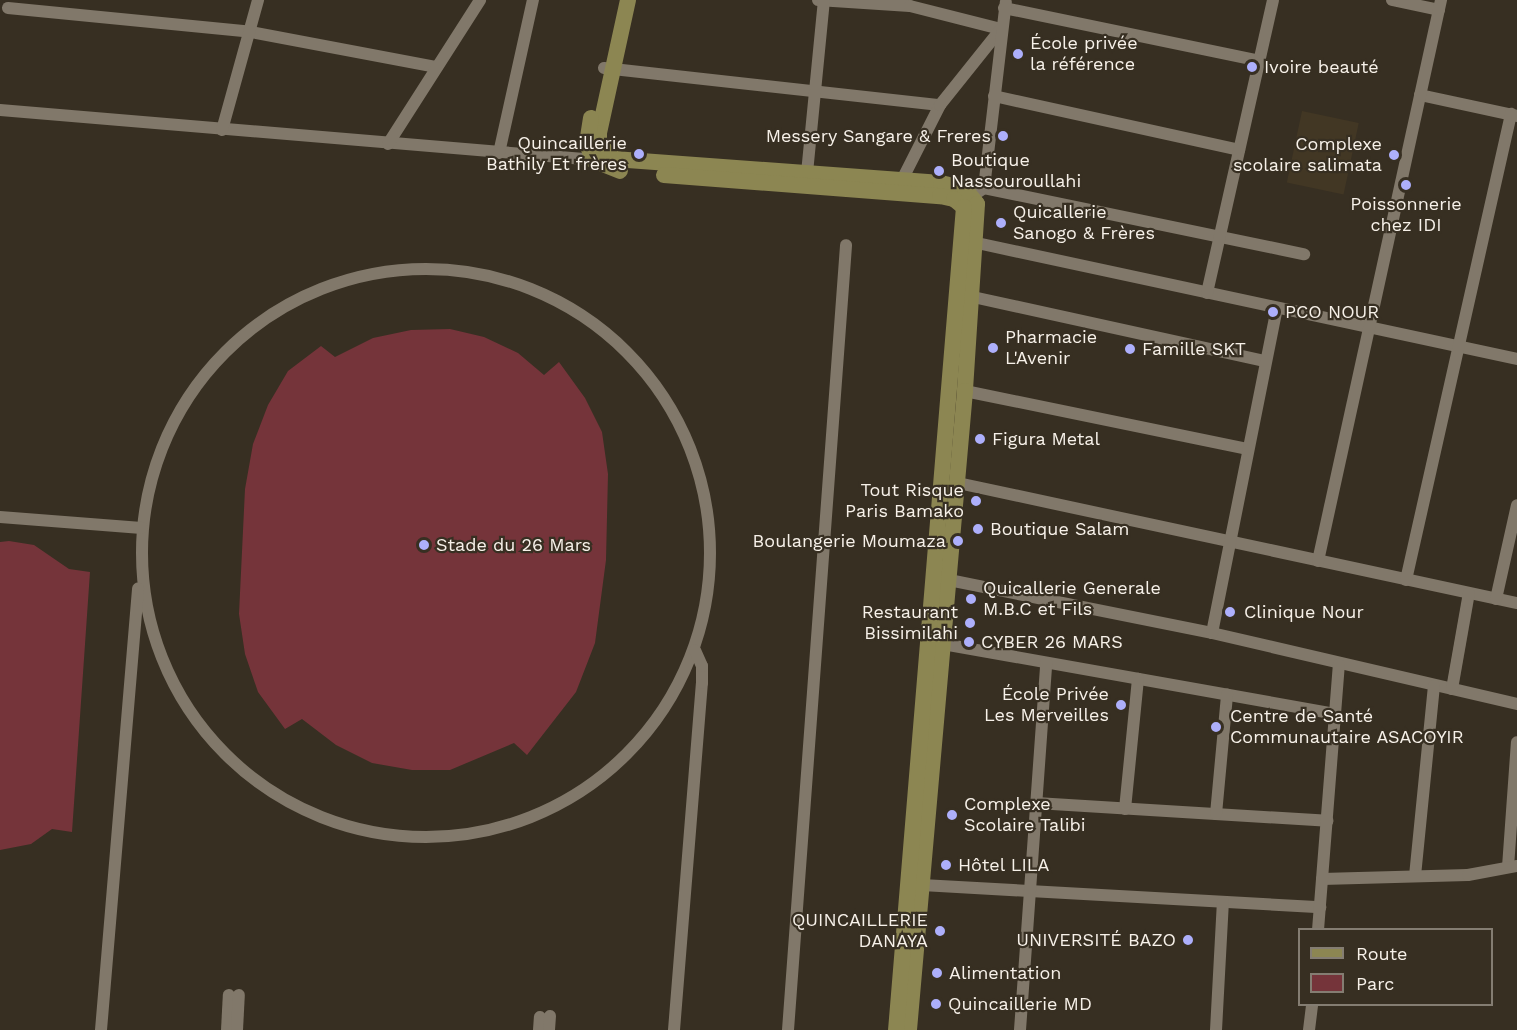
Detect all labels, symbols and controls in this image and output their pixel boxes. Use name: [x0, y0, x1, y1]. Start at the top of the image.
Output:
place label: École privée la référence: [1030, 33, 1138, 76]
marker: École privée la référence: [1011, 47, 1025, 61]
place label: Ivoire beauté: [1264, 56, 1379, 78]
marker: Ivoire beauté: [1245, 60, 1259, 74]
place label: Messery Sangare & Freres: [765, 125, 991, 147]
marker: Messery Sangare & Freres: [996, 129, 1010, 143]
place label: Quincaillerie Bathily Et frères: [485, 133, 627, 176]
place label: Complexe scolaire salimata: [1233, 134, 1382, 176]
marker: Quincaillerie Bathily Et frères: [632, 147, 646, 161]
marker: Complexe scolaire salimata: [1387, 148, 1401, 162]
place label: Boutique Nassouroullahi: [951, 150, 1081, 192]
marker: Boutique Nassouroullahi: [932, 164, 946, 178]
marker: Poissonnerie chez IDI: [1399, 178, 1413, 192]
place label: Poissonnerie chez IDI: [1350, 194, 1462, 236]
place label: Quicallerie Sanogo & Frères: [1013, 202, 1155, 244]
marker: Quicallerie Sanogo & Frères: [994, 216, 1008, 230]
place label: PCO NOUR: [1285, 301, 1379, 323]
marker: PCO NOUR: [1266, 305, 1280, 319]
place label: Pharmacie L'Avenir: [1005, 327, 1097, 370]
place label: Famille SKT: [1142, 338, 1246, 360]
marker: Pharmacie L'Avenir: [986, 341, 1000, 355]
marker: Famille SKT: [1123, 342, 1137, 356]
place label: Figura Metal: [992, 428, 1100, 450]
marker: Figura Metal: [973, 432, 987, 446]
place label: Tout Risque Paris Bamako: [845, 480, 964, 522]
marker: Tout Risque Paris Bamako: [969, 494, 983, 508]
place label: Boutique Salam: [990, 518, 1129, 540]
marker: Boutique Salam: [971, 522, 985, 536]
place label: Boulangerie Moumaza: [753, 530, 946, 552]
place label: Stade du 26 Mars: [436, 534, 591, 556]
marker: Boulangerie Moumaza: [951, 534, 965, 548]
marker: Stade du 26 Mars: [417, 538, 431, 552]
place label: Quicallerie Generale M.B.C et Fils: [983, 578, 1161, 620]
marker: Quicallerie Generale M.B.C et Fils: [964, 592, 978, 606]
place label: Clinique Nour: [1244, 601, 1364, 623]
place label: Restaurant Bissimilahi: [862, 602, 958, 644]
marker: Clinique Nour: [1221, 603, 1239, 621]
marker: Restaurant Bissimilahi: [963, 616, 977, 630]
place label: CYBER 26 MARS: [981, 631, 1123, 653]
marker: CYBER 26 MARS: [962, 635, 976, 649]
place label: École Privée Les Merveilles: [984, 684, 1109, 726]
marker: École Privée Les Merveilles: [1114, 698, 1128, 712]
place label: Centre de Santé Communautaire ASACOYIR: [1230, 706, 1464, 748]
marker: Centre de Santé Communautaire ASACOYIR: [1207, 718, 1225, 736]
place label: Complexe Scolaire Talibi: [964, 794, 1086, 836]
marker: Complexe Scolaire Talibi: [945, 808, 959, 822]
place label: Hôtel LILA: [958, 854, 1050, 876]
marker: Hôtel LILA: [939, 858, 953, 872]
place label: QUINCAILLERIE DANAYA: [792, 910, 928, 952]
marker: QUINCAILLERIE DANAYA: [933, 924, 947, 938]
legend: [1298, 928, 1493, 1006]
place label: UNIVERSITÉ BAZO: [1016, 929, 1176, 951]
marker: UNIVERSITÉ BAZO: [1181, 933, 1195, 947]
text: Route: [1356, 943, 1408, 964]
place label: Alimentation: [949, 962, 1061, 984]
marker: Alimentation: [930, 966, 944, 980]
text: Parc: [1356, 973, 1394, 994]
place label: Quincaillerie MD: [948, 993, 1092, 1015]
marker: Quincaillerie MD: [929, 997, 943, 1011]

